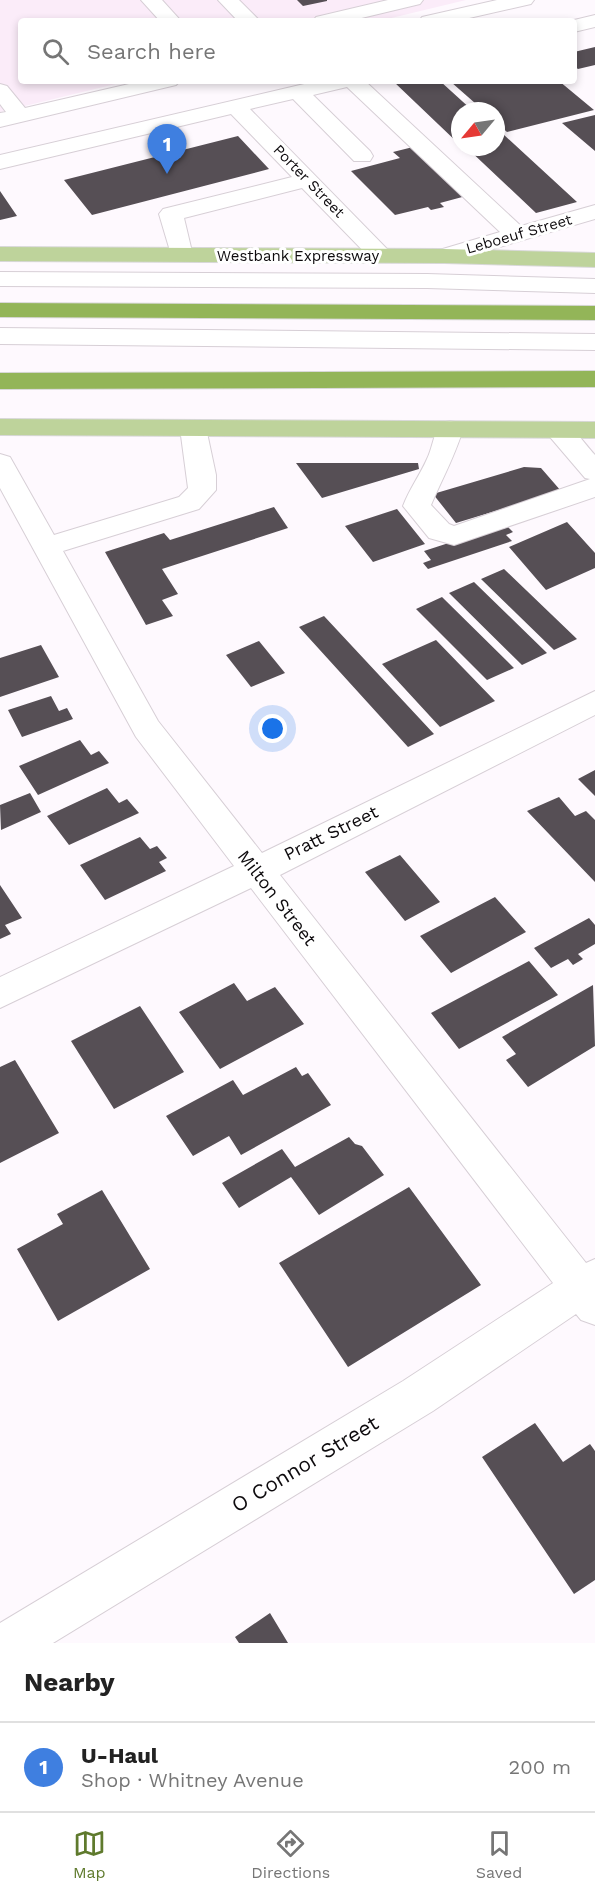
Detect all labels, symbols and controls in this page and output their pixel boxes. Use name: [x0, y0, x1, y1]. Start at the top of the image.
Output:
search box: [18, 18, 577, 84]
icon: search: [39, 35, 72, 68]
text: Search here: [87, 39, 216, 64]
north arrow: [451, 102, 505, 156]
pin: 1: [148, 124, 186, 174]
street label: Porter Street: [270, 141, 349, 222]
street label: Leboeuf Street: [464, 210, 575, 258]
street label: Westbank Expressway: [217, 247, 379, 265]
your location: [258, 714, 287, 743]
street label: Pratt Street: [280, 801, 382, 864]
street label: Milton Street: [234, 846, 321, 950]
street label: O Connor Street: [227, 1410, 383, 1517]
text: Nearby: [24, 1667, 115, 1697]
text: U-Haul: [81, 1743, 158, 1768]
text: 1: [39, 1755, 48, 1779]
text: 200 m: [509, 1755, 571, 1779]
text: Shop · Whitney Avenue: [81, 1768, 304, 1792]
tab: Map: [73, 1827, 106, 1882]
tab: Directions: [251, 1827, 330, 1882]
tab: Saved: [476, 1827, 522, 1882]

